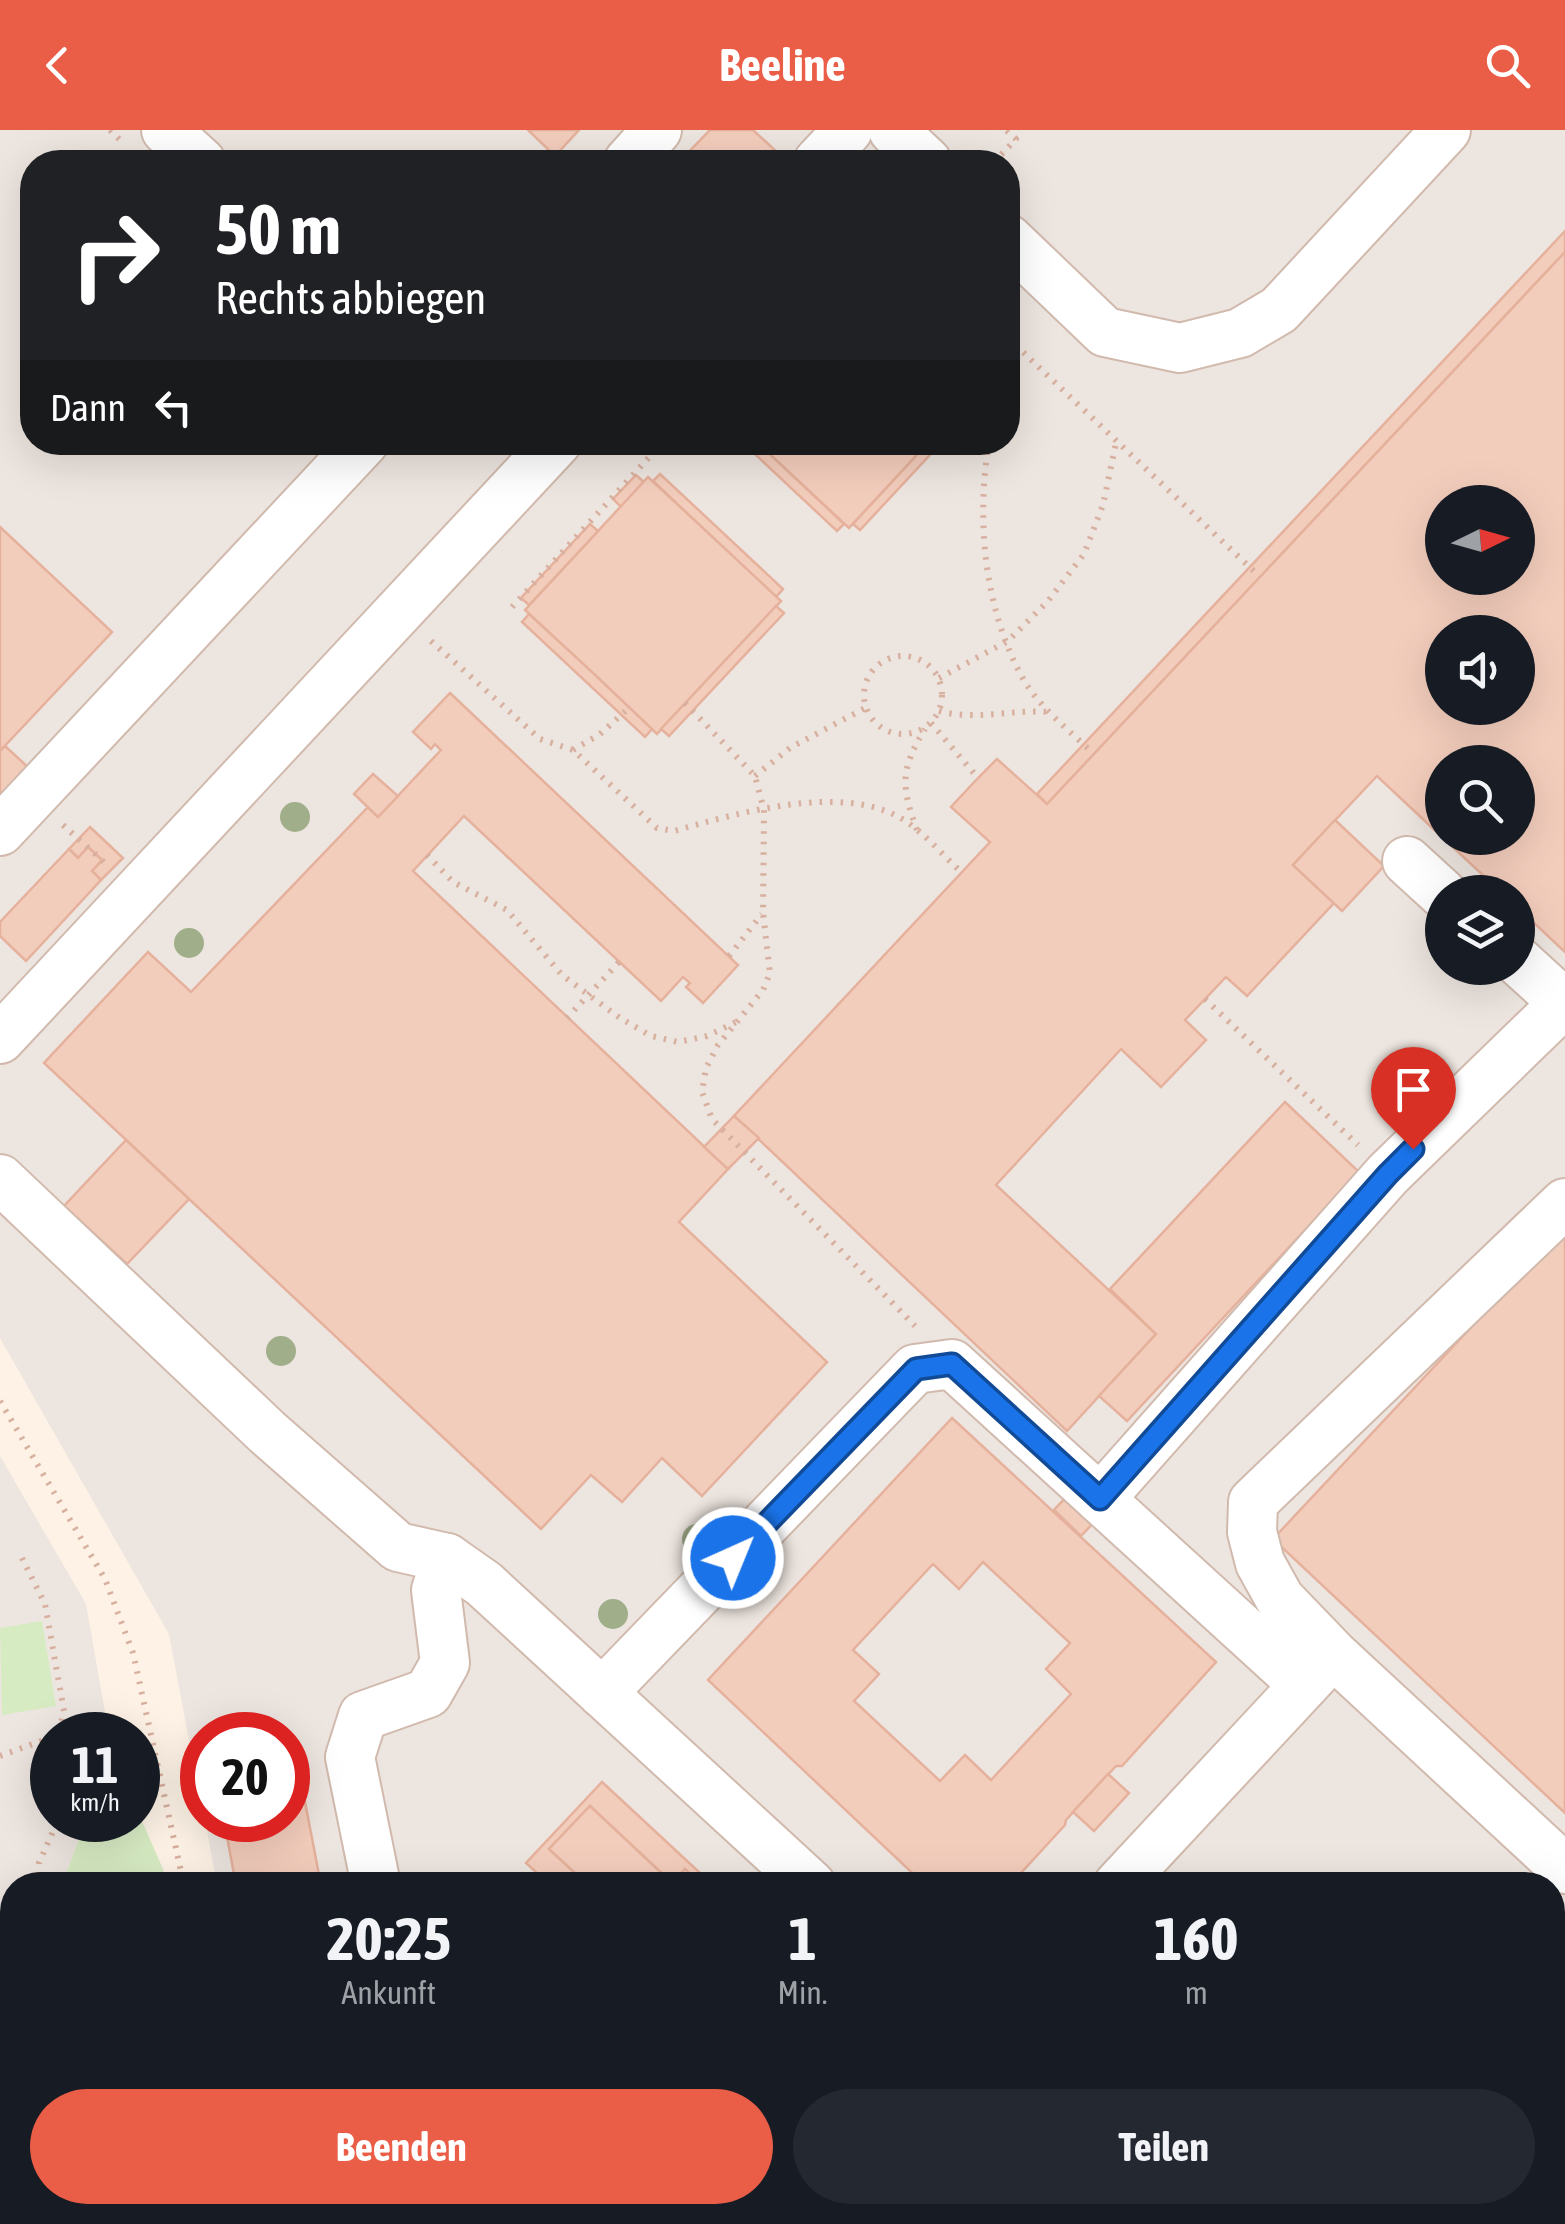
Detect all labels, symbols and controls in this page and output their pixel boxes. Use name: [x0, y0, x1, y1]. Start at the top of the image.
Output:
icon: back: [30, 38, 85, 93]
icon: search: [1480, 38, 1535, 93]
text: Beeline: [719, 39, 846, 91]
text: 50 m: [215, 189, 341, 269]
icon: right: [50, 190, 180, 320]
text: Rechts abbiegen: [215, 272, 486, 324]
icon: left: [146, 380, 201, 435]
text: Dann: [50, 386, 126, 429]
north arrow: [1425, 485, 1535, 595]
map controls: [1425, 485, 1535, 985]
button: sound: [1425, 615, 1535, 725]
button: search: [1425, 745, 1535, 855]
button: layers: [1425, 875, 1535, 985]
pin: [1371, 1047, 1456, 1150]
icon: arrive: [1386, 1062, 1441, 1117]
position arrow: [681, 1506, 785, 1610]
speed limit sign: 20: [180, 1712, 310, 1842]
text: 11: [71, 1736, 118, 1794]
text: km/h: [70, 1788, 120, 1816]
text: 20:25: [326, 1904, 451, 1973]
text: 1: [788, 1904, 817, 1973]
text: 160: [1154, 1904, 1239, 1973]
text: Ankunft: [342, 1974, 436, 2011]
text: Min.: [778, 1974, 828, 2011]
text: m: [1185, 1974, 1208, 2011]
button: Beenden: [30, 2089, 773, 2204]
button: Teilen: [793, 2089, 1535, 2204]

